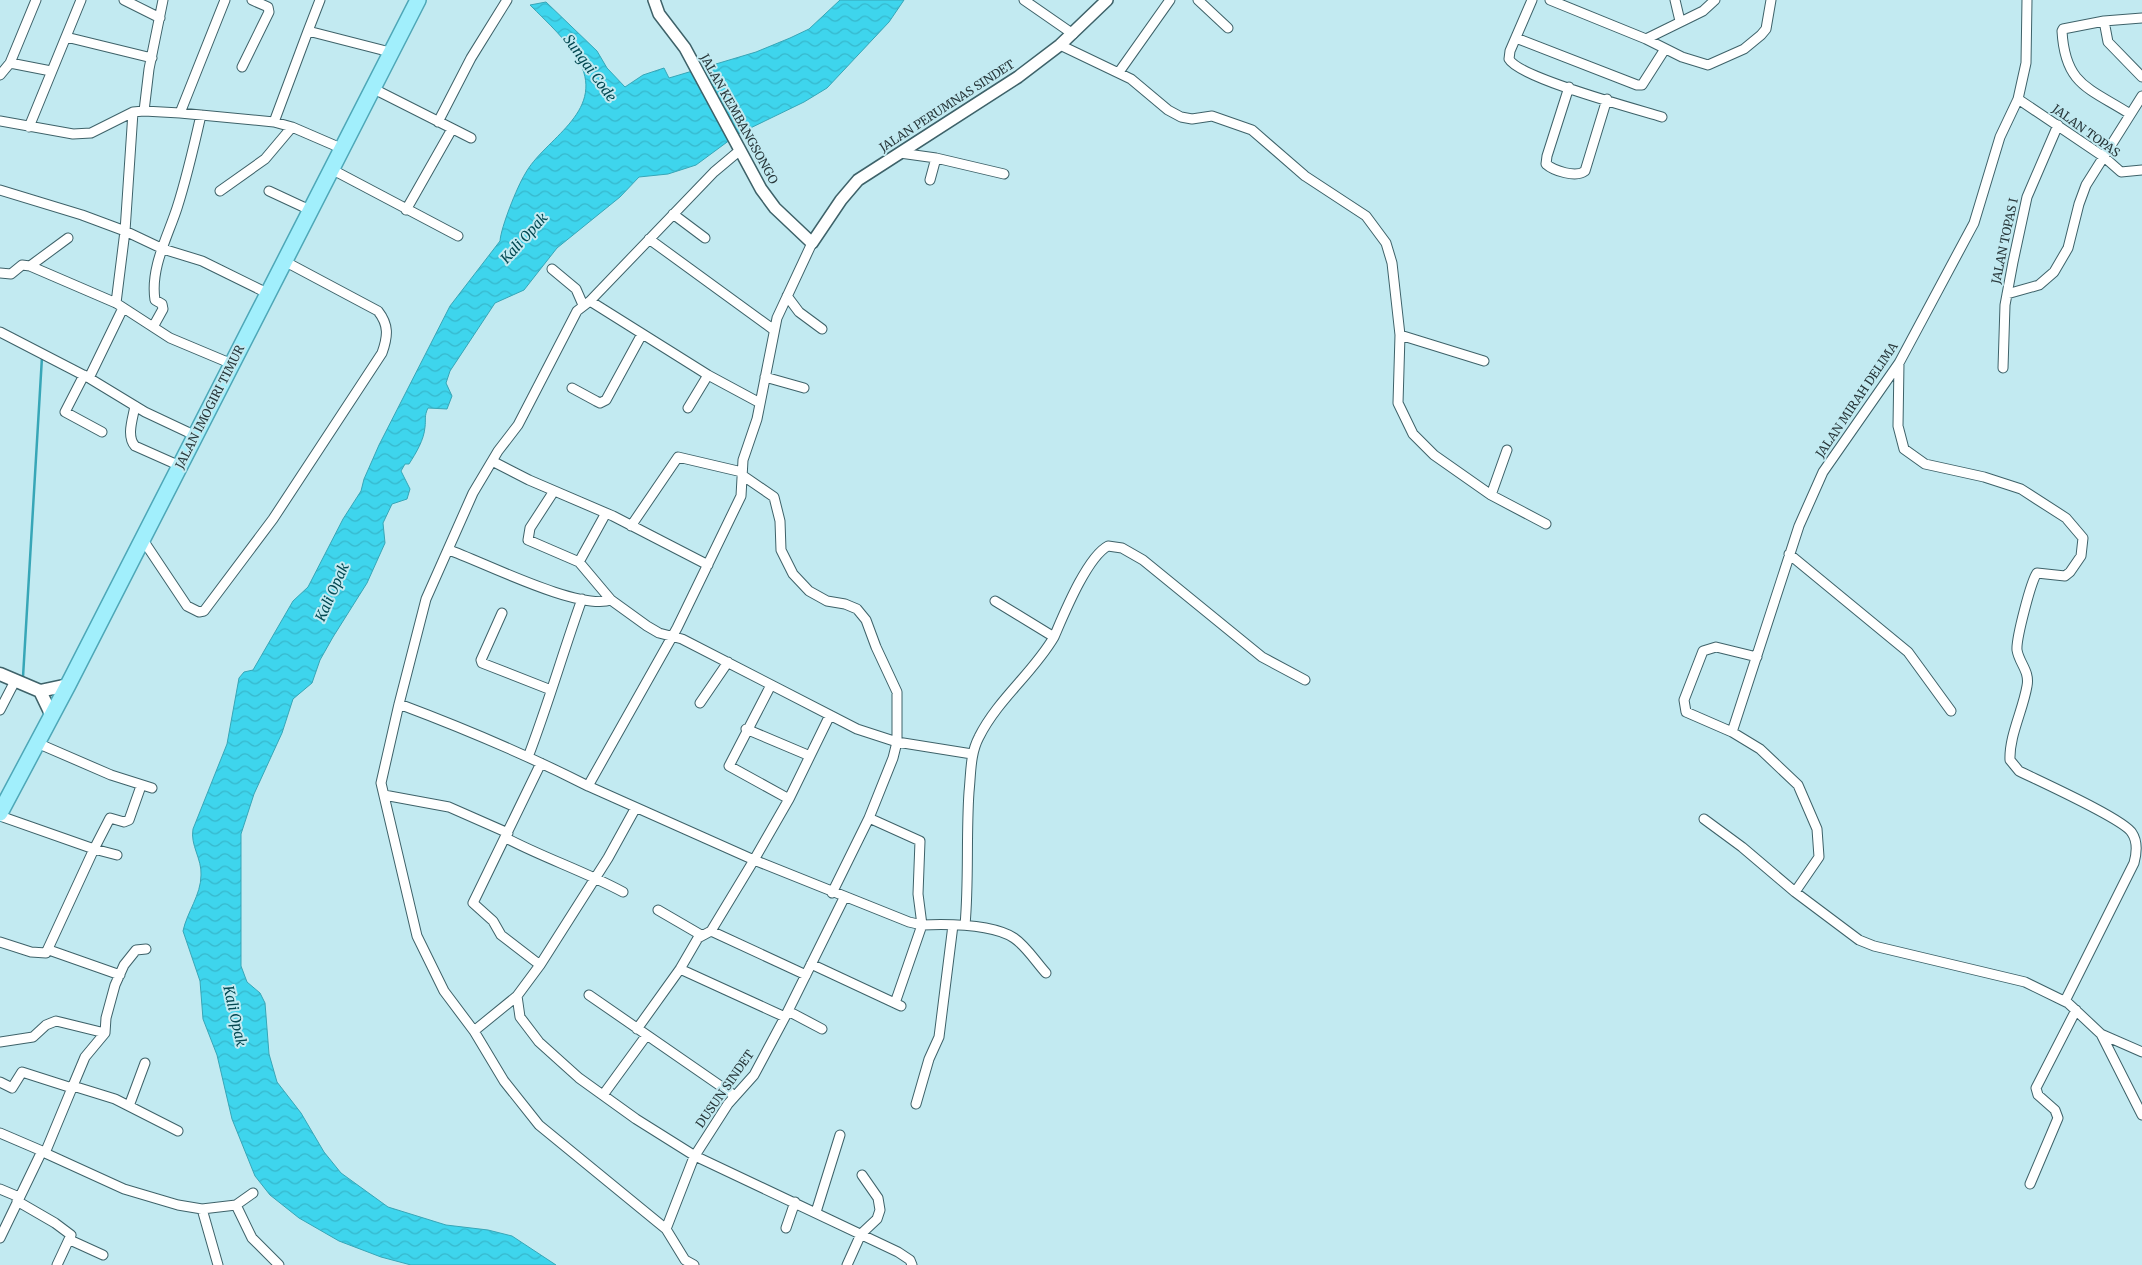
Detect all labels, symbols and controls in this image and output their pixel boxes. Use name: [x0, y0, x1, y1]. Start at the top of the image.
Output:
water label: Sungai Code: [560, 31, 620, 105]
street label: JALAN KEMBANGSONGO: [697, 50, 782, 187]
street label: JALAN PERUMNAS SINDET: [876, 56, 1018, 155]
street label: JALAN TOPAS: [2049, 100, 2123, 160]
street label: JALAN TOPAS I: [1988, 197, 2021, 286]
water label: Kali Opak: [496, 209, 552, 268]
street label: JALAN MIRAH DELIMA: [1812, 339, 1901, 461]
street label: JALAN IMOGIRI TIMUR: [171, 342, 248, 472]
water label: Kali Opak: [311, 560, 353, 625]
water label: Kali Opak: [219, 983, 251, 1049]
street label: DUSUN SINDET: [692, 1046, 757, 1130]

